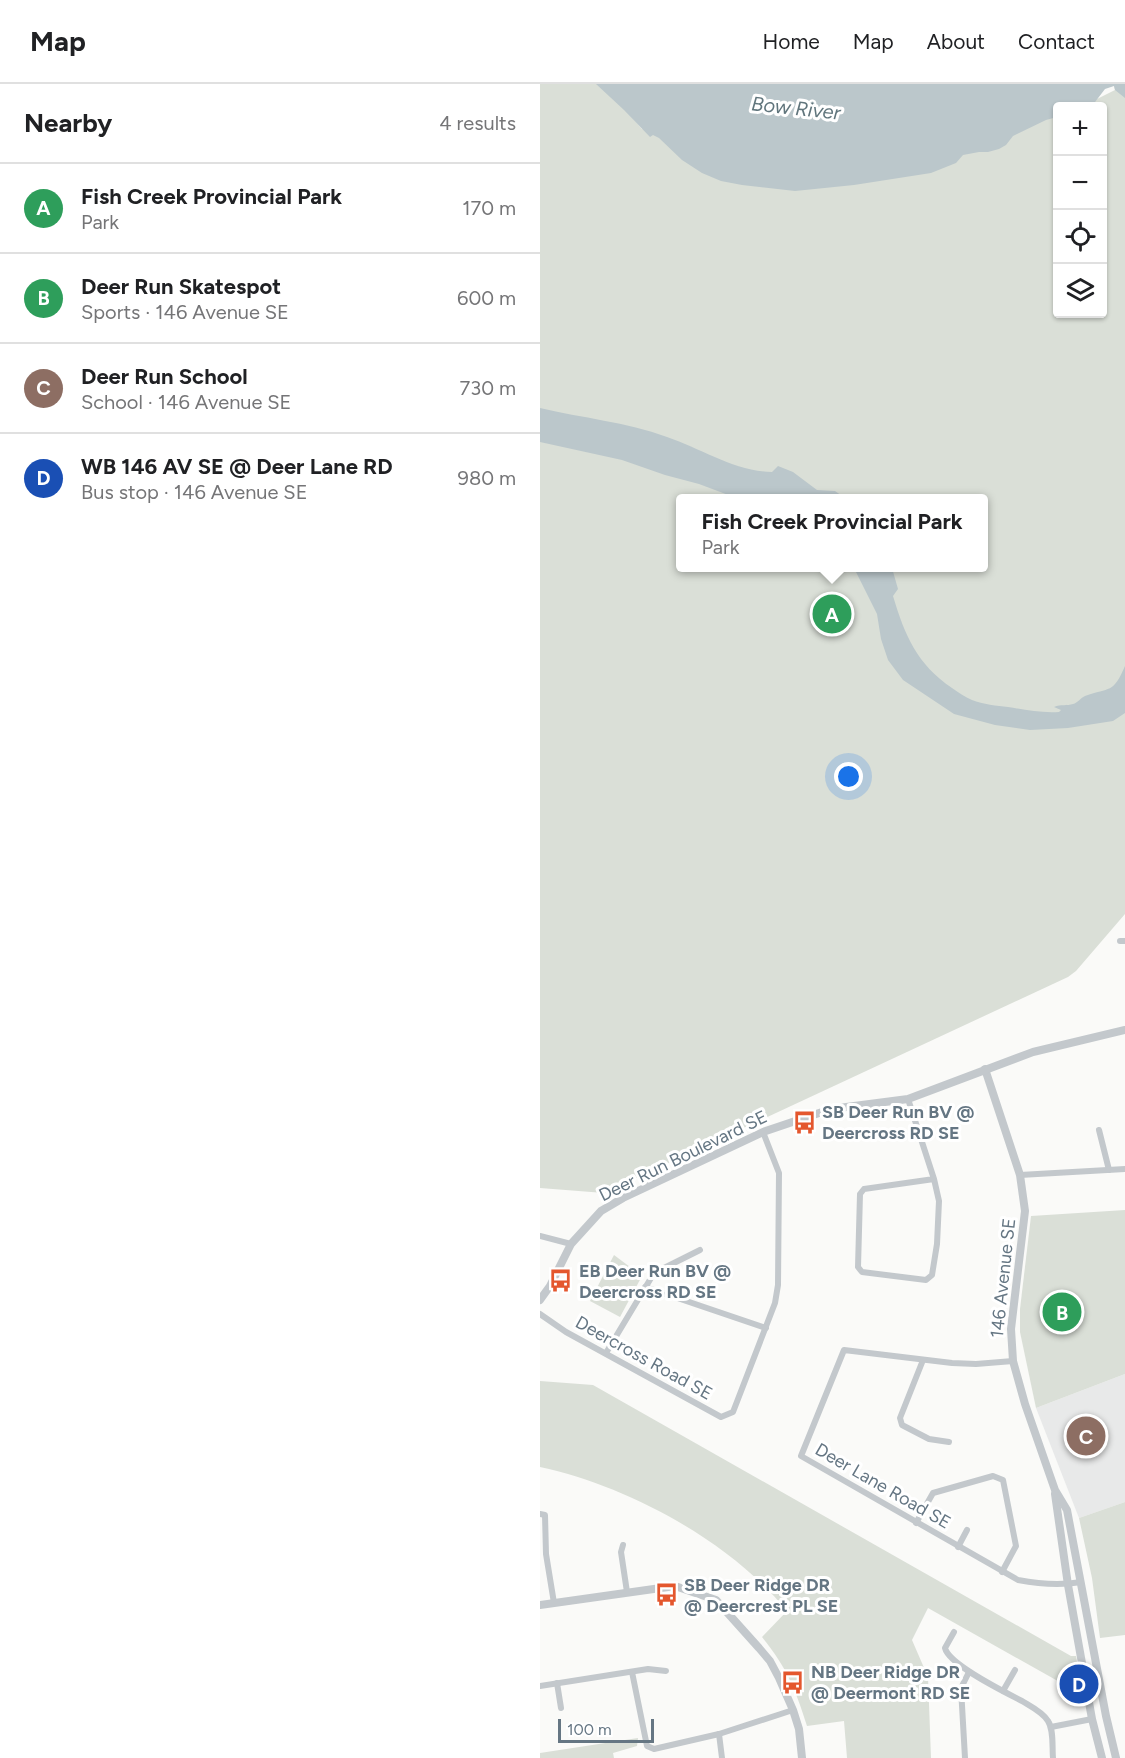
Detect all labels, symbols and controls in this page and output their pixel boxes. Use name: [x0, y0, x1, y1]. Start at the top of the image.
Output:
text: Map: [30, 24, 86, 58]
text: Home: [763, 29, 820, 54]
text: Map: [853, 29, 894, 54]
text: About: [927, 29, 985, 54]
text: Contact: [1018, 29, 1095, 54]
water label: Bow River: [750, 91, 843, 125]
map controls: [1053, 102, 1107, 318]
button: +: [1053, 102, 1107, 156]
text: Nearby: [24, 107, 112, 139]
text: 4 results: [439, 111, 516, 135]
button: −: [1053, 156, 1107, 210]
text: Fish Creek Provincial Park: [81, 183, 342, 210]
text: A: [36, 196, 51, 220]
text: 170 m: [462, 196, 516, 220]
text: Park: [81, 210, 119, 234]
button: locate: [1053, 210, 1107, 264]
button: layers: [1053, 264, 1107, 318]
text: Deer Run Skatespot: [81, 273, 281, 300]
text: B: [37, 286, 50, 310]
text: 600 m: [457, 286, 516, 310]
text: Sports · 146 Avenue SE: [81, 300, 289, 324]
text: Deer Run School: [81, 363, 248, 390]
text: C: [36, 376, 51, 400]
text: 730 m: [460, 376, 516, 400]
text: School · 146 Avenue SE: [81, 390, 291, 414]
text: WB 146 AV SE @ Deer Lane RD: [81, 453, 393, 480]
text: D: [37, 466, 51, 490]
text: 980 m: [458, 466, 516, 490]
text: Bus stop · 146 Avenue SE: [81, 480, 307, 504]
popup: [676, 494, 988, 572]
text: Fish Creek Provincial Park: [701, 508, 963, 535]
text: Park: [701, 535, 739, 559]
pin: A: [812, 592, 852, 636]
your location: [834, 762, 863, 791]
place label: SB Deer Run BV @ Deercross RD SE: [822, 1101, 975, 1144]
street label: Deer Run Boulevard SE: [595, 1106, 771, 1206]
bus stop icon: SB Deer Run BV @ Deercross RD SE: [791, 1109, 817, 1135]
street label: 146 Avenue SE: [986, 1217, 1020, 1339]
place label: EB Deer Run BV @ Deercross RD SE: [579, 1260, 731, 1303]
bus stop icon: EB Deer Run BV @ Deercross RD SE: [548, 1268, 574, 1294]
pin: B: [1042, 1290, 1082, 1334]
street label: Deercross Road SE: [572, 1311, 716, 1405]
pin: C: [1066, 1414, 1106, 1458]
street label: Deer Lane Road SE: [811, 1438, 955, 1534]
place label: SB Deer Ridge DR @ Deercrest PL SE: [684, 1574, 838, 1617]
bus stop icon: SB Deer Ridge DR @ Deercrest PL SE: [653, 1582, 679, 1608]
place label: NB Deer Ridge DR @ Deermont RD SE: [811, 1661, 970, 1704]
pin: D: [1060, 1662, 1098, 1706]
bus stop icon: NB Deer Ridge DR @ Deermont RD SE: [780, 1669, 806, 1695]
scale bar: [558, 1716, 654, 1744]
text: 100 m: [567, 1720, 612, 1739]

